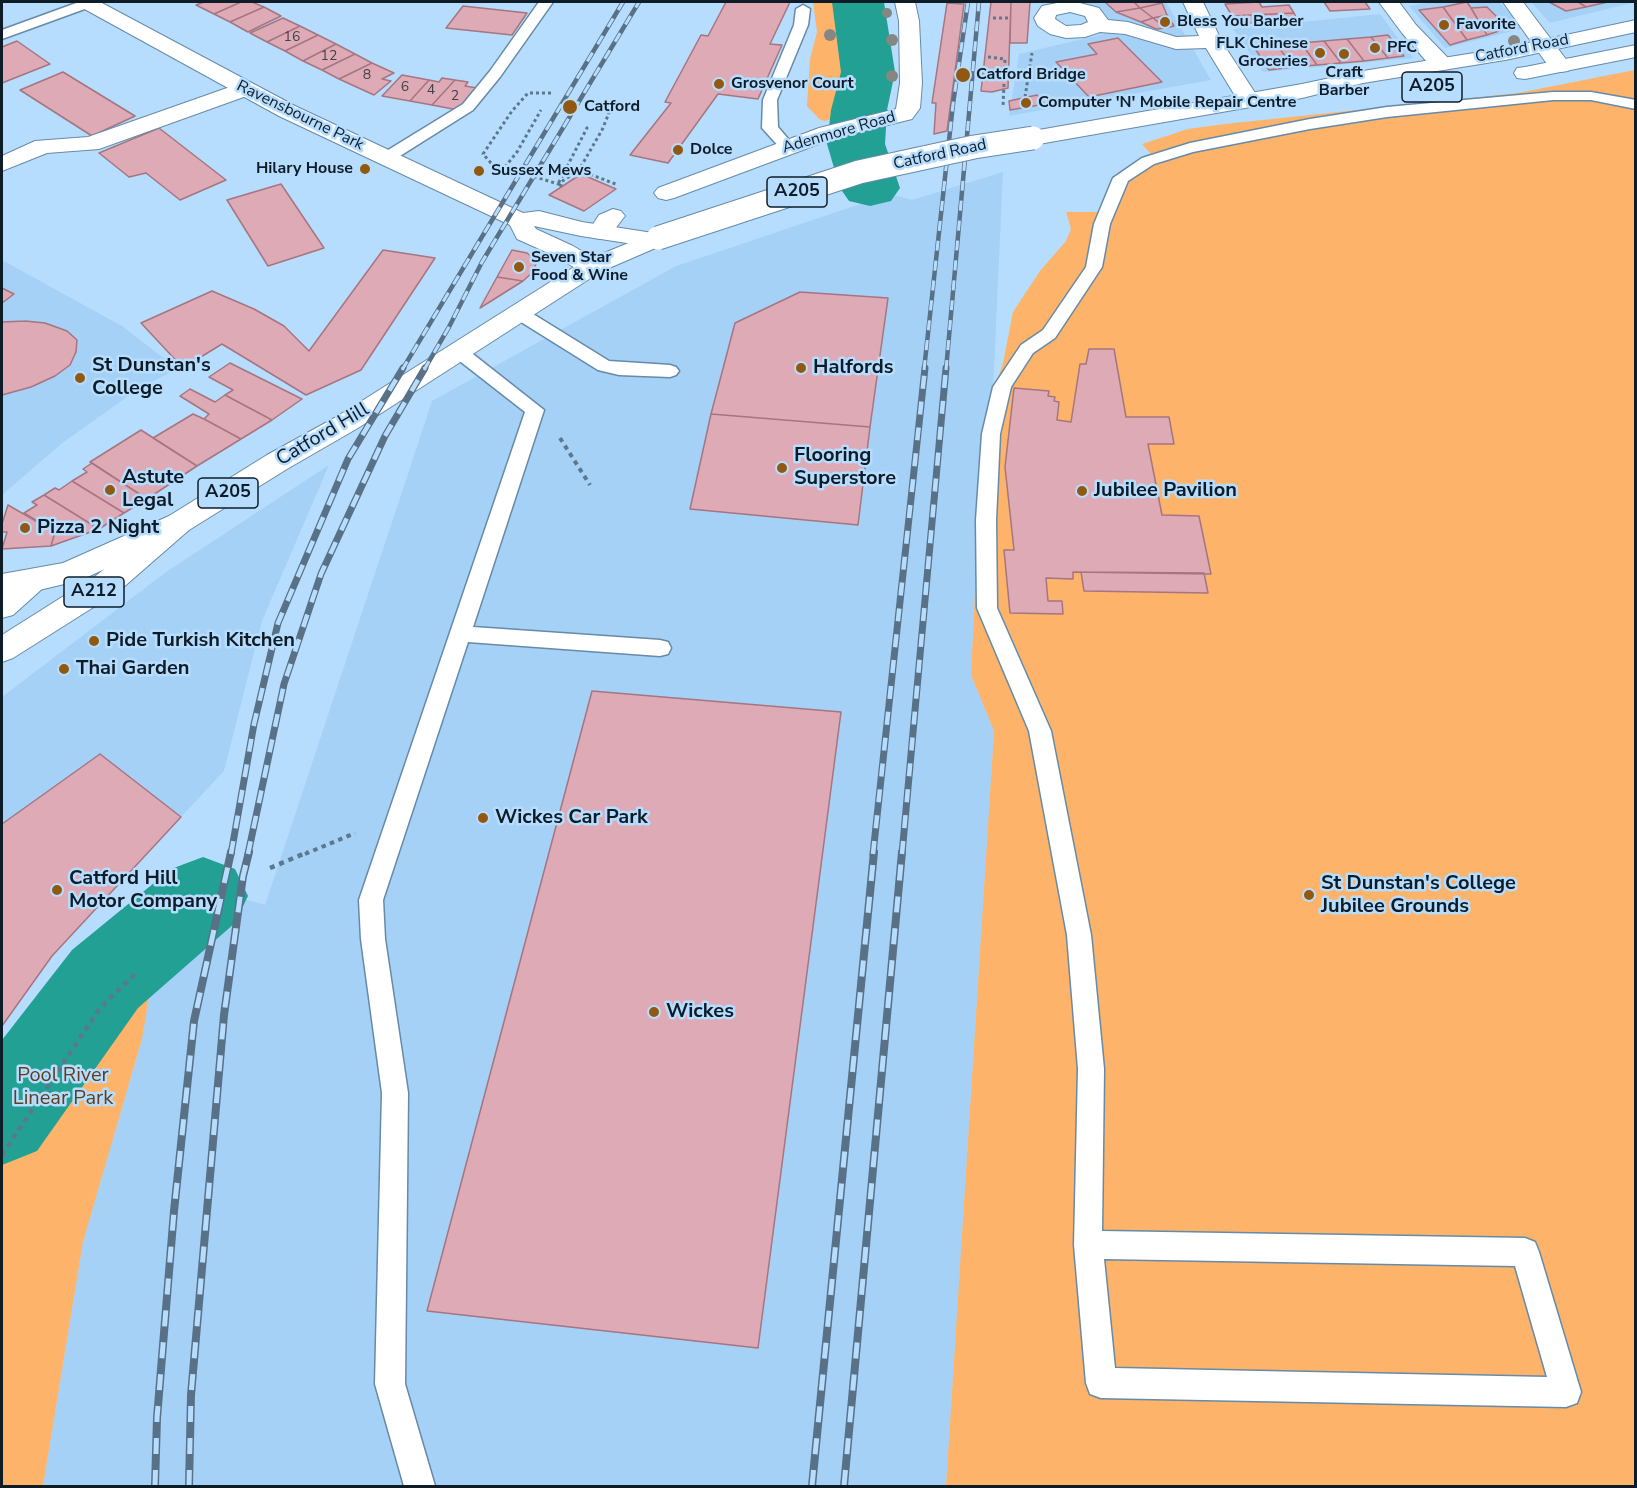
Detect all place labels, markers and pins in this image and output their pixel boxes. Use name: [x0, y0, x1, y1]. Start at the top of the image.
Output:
place label: Bless You Barber: [1177, 12, 1304, 32]
marker: Bless You Barber: [1158, 15, 1172, 29]
place label: Favorite: [1456, 15, 1516, 35]
marker: Favorite: [1437, 18, 1451, 32]
place label: FLK Chinese Groceries: [1216, 34, 1308, 72]
place label: PFC: [1387, 38, 1417, 58]
marker: PFC: [1368, 41, 1382, 55]
marker: FLK Chinese Groceries: [1313, 46, 1327, 60]
marker: Craft Barber: [1337, 47, 1351, 61]
place label: Craft Barber: [1319, 63, 1369, 101]
place label: Catford Bridge: [976, 65, 1086, 85]
marker: Catford Bridge: [954, 66, 972, 84]
place label: Grosvenor Court: [731, 74, 854, 94]
marker: Grosvenor Court: [712, 77, 726, 91]
place label: Computer 'N' Mobile Repair Centre: [1038, 93, 1296, 113]
marker: Computer 'N' Mobile Repair Centre: [1019, 96, 1033, 110]
place label: Catford: [584, 97, 640, 117]
marker: Catford: [561, 98, 579, 116]
place label: Dolce: [690, 140, 732, 160]
marker: Dolce: [671, 143, 685, 157]
place label: Hilary House: [256, 159, 353, 179]
place label: Sussex Mews: [491, 161, 591, 181]
marker: Hilary House: [358, 162, 372, 176]
marker: Sussex Mews: [472, 164, 486, 178]
place label: Seven Star Food & Wine: [531, 248, 628, 286]
marker: Seven Star Food & Wine: [512, 260, 526, 274]
place label: St Dunstan's College: [92, 354, 211, 401]
place label: Halfords: [813, 356, 894, 380]
marker: Halfords: [794, 361, 808, 375]
marker: St Dunstan's College: [73, 371, 87, 385]
place label: Flooring Superstore: [794, 444, 896, 491]
marker: Flooring Superstore: [775, 461, 789, 475]
place label: Astute Legal: [122, 466, 184, 513]
place label: Jubilee Pavilion: [1094, 479, 1237, 503]
marker: Astute Legal: [103, 483, 117, 497]
marker: Jubilee Pavilion: [1075, 484, 1089, 498]
place label: Pizza 2 Night: [37, 516, 159, 540]
marker: Pizza 2 Night: [18, 521, 32, 535]
place label: Pide Turkish Kitchen: [106, 629, 295, 653]
marker: Pide Turkish Kitchen: [87, 634, 101, 648]
place label: Thai Garden: [76, 657, 189, 681]
marker: Thai Garden: [57, 662, 71, 676]
place label: Wickes Car Park: [495, 806, 648, 830]
marker: Wickes Car Park: [476, 811, 490, 825]
place label: Catford Hill Motor Company: [69, 867, 217, 914]
place label: St Dunstan's College Jubilee Grounds: [1321, 872, 1516, 919]
marker: Catford Hill Motor Company: [50, 883, 64, 897]
marker: St Dunstan's College Jubilee Grounds: [1302, 888, 1316, 902]
place label: Wickes: [666, 1000, 734, 1024]
marker: Wickes: [647, 1005, 661, 1019]

